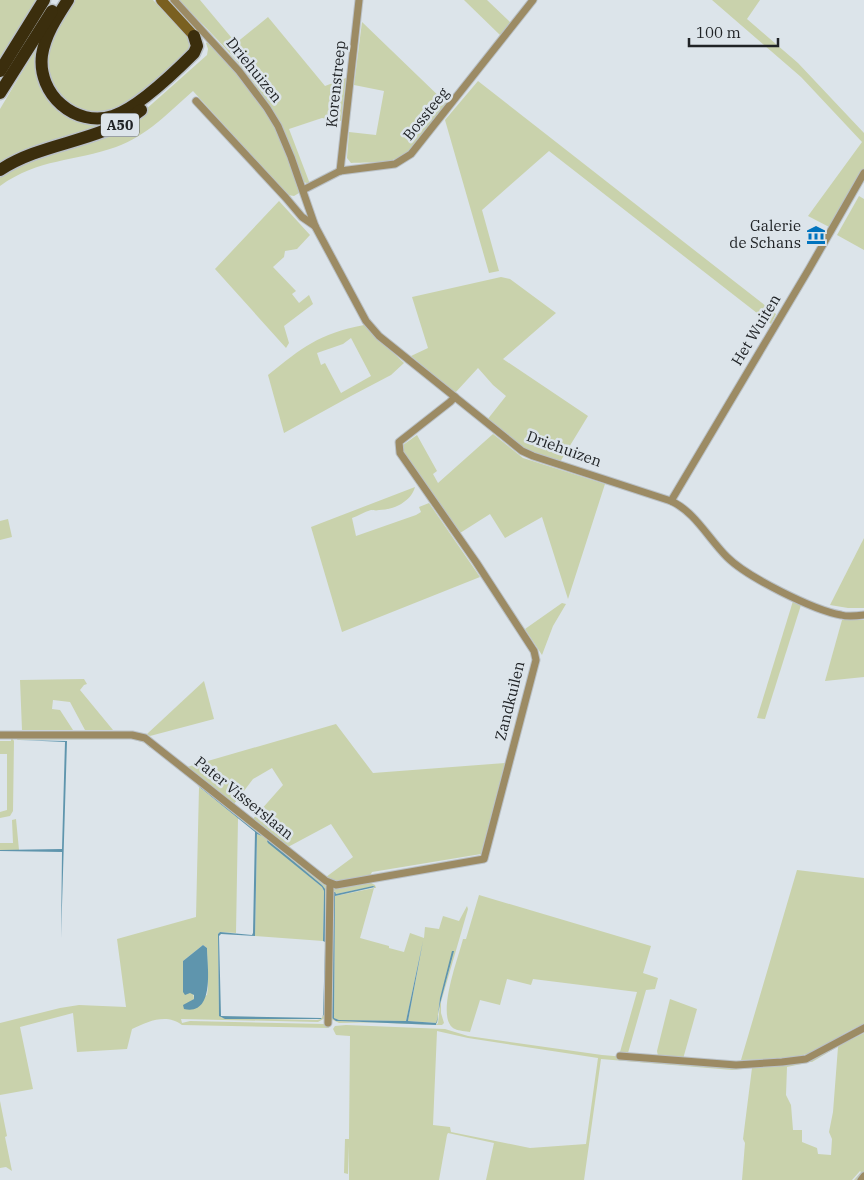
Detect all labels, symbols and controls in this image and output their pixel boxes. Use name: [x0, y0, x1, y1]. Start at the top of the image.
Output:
scale bar: [689, 15, 778, 47]
text: 100 m: [696, 23, 741, 42]
street label: Driehuizen: [222, 33, 287, 106]
street label: Korenstreep: [321, 39, 350, 128]
street label: Bossteeg: [399, 83, 453, 144]
road number: A50: [101, 114, 139, 136]
place label: Galerie de Schans: [729, 216, 801, 252]
museum icon: Galerie de Schans: [805, 224, 827, 246]
street label: Het Wuiten: [727, 290, 785, 369]
street label: Driehuizen: [524, 426, 605, 471]
street label: Zandkuilen: [490, 659, 529, 743]
street label: Pater Visserslaan: [191, 752, 298, 844]

